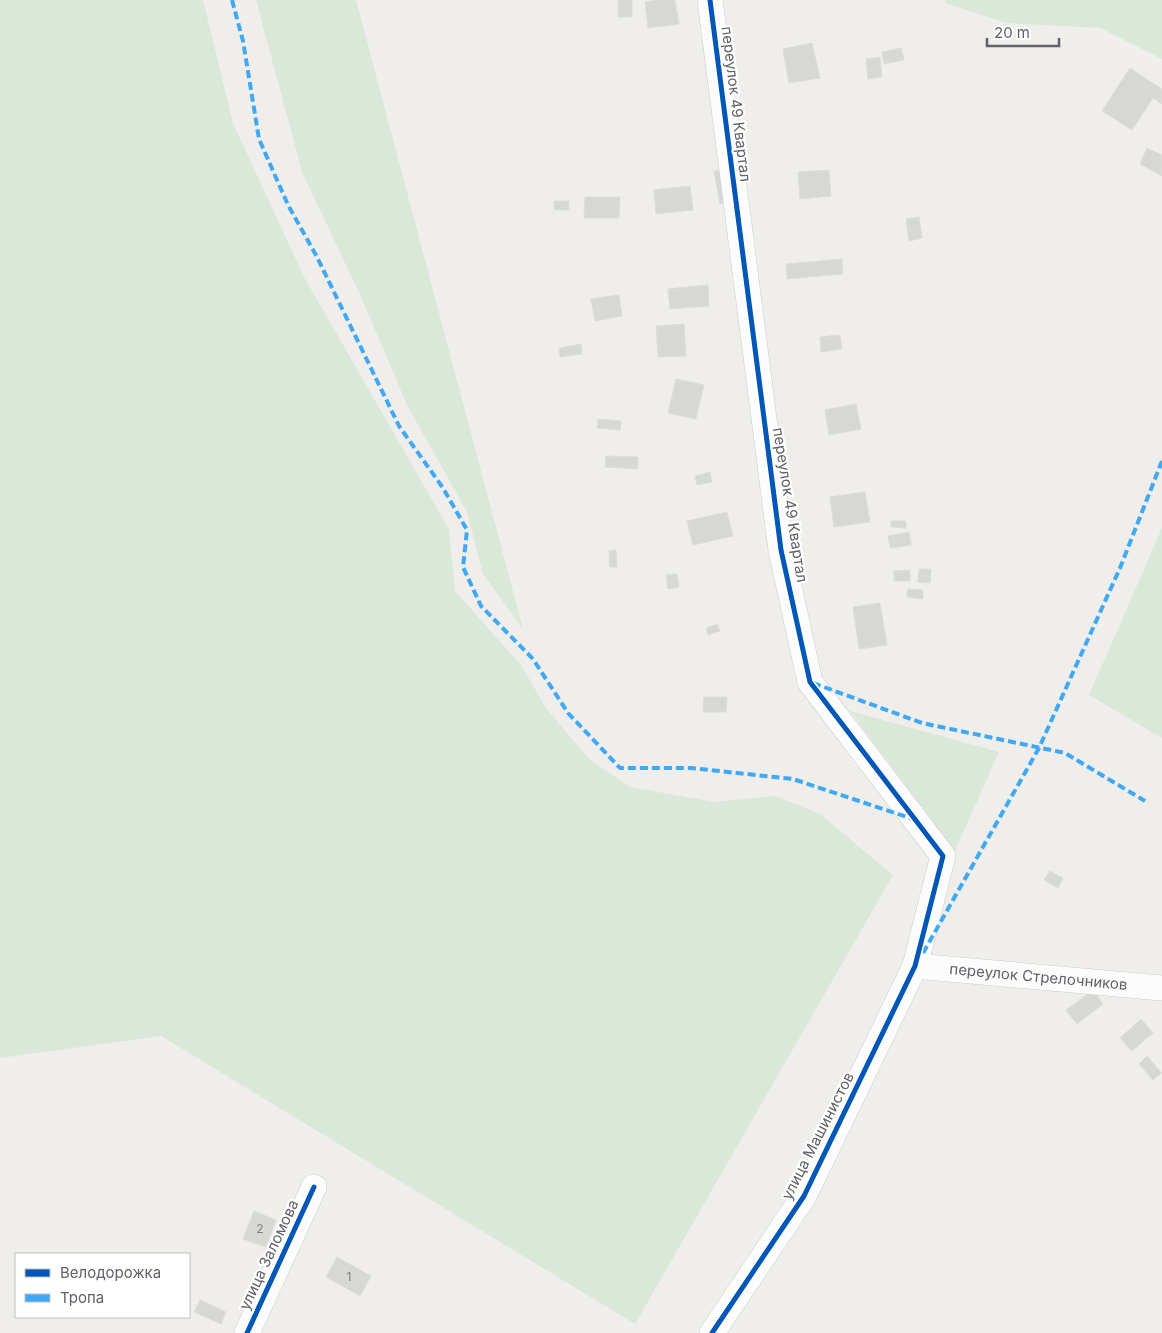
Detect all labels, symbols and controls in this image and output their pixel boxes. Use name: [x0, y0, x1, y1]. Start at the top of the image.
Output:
scale bar: [987, 15, 1060, 47]
text: 20 m: [994, 23, 1030, 42]
street label: переулок 49 Квартал: [718, 25, 755, 183]
street label: переулок 49 Квартал: [769, 426, 812, 584]
street label: переулок Стрелочников: [949, 959, 1128, 994]
street label: улица Машинистов: [777, 1069, 858, 1203]
street label: улица Заломова: [235, 1197, 302, 1313]
house number: 2: [256, 1221, 264, 1236]
legend: [15, 1253, 190, 1318]
text: Велодорожка: [60, 1263, 161, 1282]
house number: 1: [347, 1269, 351, 1284]
text: Тропа: [60, 1288, 104, 1307]

